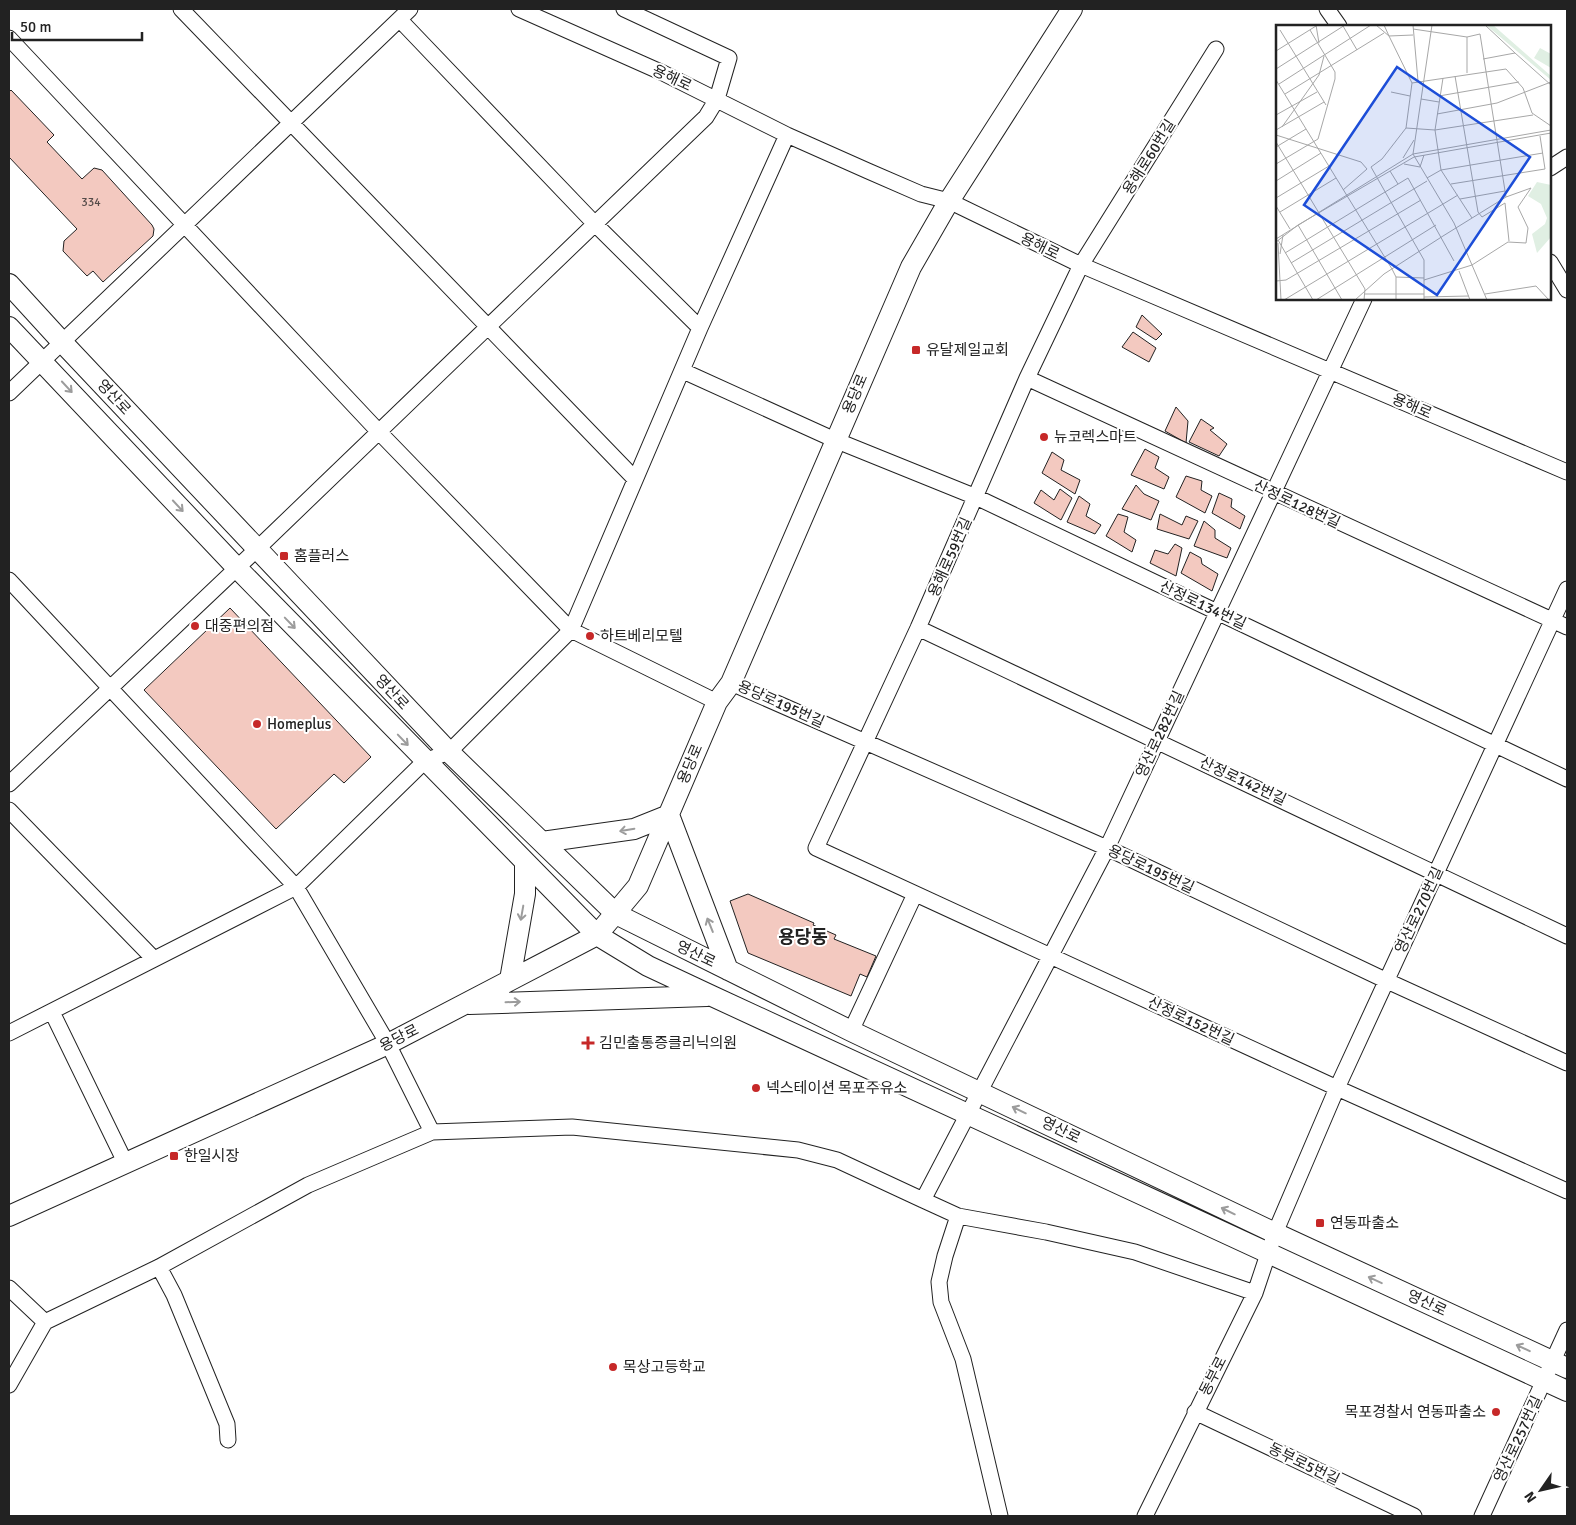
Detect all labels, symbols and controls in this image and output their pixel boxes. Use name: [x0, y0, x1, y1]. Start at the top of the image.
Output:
scale bar: [12, 10, 142, 42]
text: 50 m: [20, 18, 51, 36]
inset map: [1276, 25, 1551, 300]
street label: 용해로: [649, 61, 695, 95]
street label: 용해로60번길: [1119, 116, 1179, 198]
house number: 334: [81, 195, 101, 210]
street label: 용해로: [1017, 229, 1063, 263]
place label: 유달제일교회: [926, 341, 1009, 359]
marker: 유달제일교회: [910, 344, 922, 356]
street label: 용당로: [839, 371, 871, 417]
street label: 영산로: [93, 376, 135, 418]
one-way arrow: [61, 381, 72, 394]
street label: 용해로: [1389, 390, 1435, 422]
place label: 뉴코렉스마트: [1054, 428, 1137, 446]
marker: 뉴코렉스마트: [1038, 431, 1050, 443]
street label: 산정로128번길: [1251, 476, 1343, 532]
one-way arrow: [172, 499, 184, 512]
street label: 용해로59번길: [924, 514, 976, 600]
place label: 홈플러스: [294, 547, 349, 565]
marker: 홈플러스: [278, 550, 290, 562]
street label: 산정로134번길: [1157, 577, 1249, 633]
place label: 대중편의점: [205, 617, 274, 635]
one-way arrow: [284, 617, 296, 629]
marker: 대중편의점: [189, 620, 201, 632]
place label: 하트베리모텔: [600, 627, 683, 645]
marker: 하트베리모텔: [584, 630, 596, 642]
street label: 영산로: [371, 671, 413, 713]
street label: 용당로195번길: [735, 677, 827, 731]
street label: 영산로282번길: [1132, 688, 1188, 780]
place label: Homeplus: [267, 715, 332, 733]
marker: Homeplus: [251, 718, 263, 730]
one-way arrow: [397, 733, 409, 745]
street label: 용당로: [674, 741, 706, 787]
street label: 산정로142번길: [1197, 753, 1289, 809]
one-way arrow: [620, 826, 636, 836]
street label: 용당로195번길: [1105, 841, 1197, 897]
street label: 영산로270번길: [1391, 864, 1447, 956]
one-way arrow: [516, 904, 526, 920]
one-way arrow: [705, 918, 714, 933]
district label: 용당동: [778, 926, 828, 948]
street label: 영산로: [673, 937, 719, 971]
street label: 산정로152번길: [1145, 993, 1237, 1049]
one-way arrow: [505, 998, 521, 1007]
street label: 용당로: [376, 1021, 422, 1055]
place label: 김민출통증클리닉의원: [599, 1034, 737, 1052]
marker: 김민출통증클리닉의원: [581, 1036, 595, 1050]
place label: 넥스테이션 목포주유소: [766, 1079, 908, 1097]
marker: 넥스테이션 목포주유소: [750, 1082, 762, 1094]
one-way arrow: [1012, 1105, 1027, 1114]
street label: 영산로: [1038, 1113, 1084, 1147]
place label: 한일시장: [184, 1147, 239, 1165]
marker: 한일시장: [168, 1150, 180, 1162]
one-way arrow: [1221, 1206, 1236, 1215]
place label: 연동파출소: [1330, 1214, 1399, 1232]
marker: 연동파출소: [1314, 1217, 1326, 1229]
one-way arrow: [1368, 1274, 1383, 1284]
street label: 영산로: [1404, 1286, 1450, 1320]
one-way arrow: [1516, 1342, 1531, 1352]
street label: 동부로: [1196, 1353, 1230, 1399]
place label: 목상고등학교: [623, 1358, 706, 1376]
marker: 목상고등학교: [607, 1361, 619, 1373]
street label: 영산로257번길: [1490, 1393, 1546, 1485]
place label: 목포경찰서 연동파출소: [1345, 1403, 1486, 1421]
marker: 목포경찰서 연동파출소: [1490, 1406, 1502, 1418]
street label: 동부로5번길: [1265, 1439, 1343, 1489]
north arrow: [1516, 1465, 1566, 1515]
text: N: [1521, 1488, 1540, 1506]

